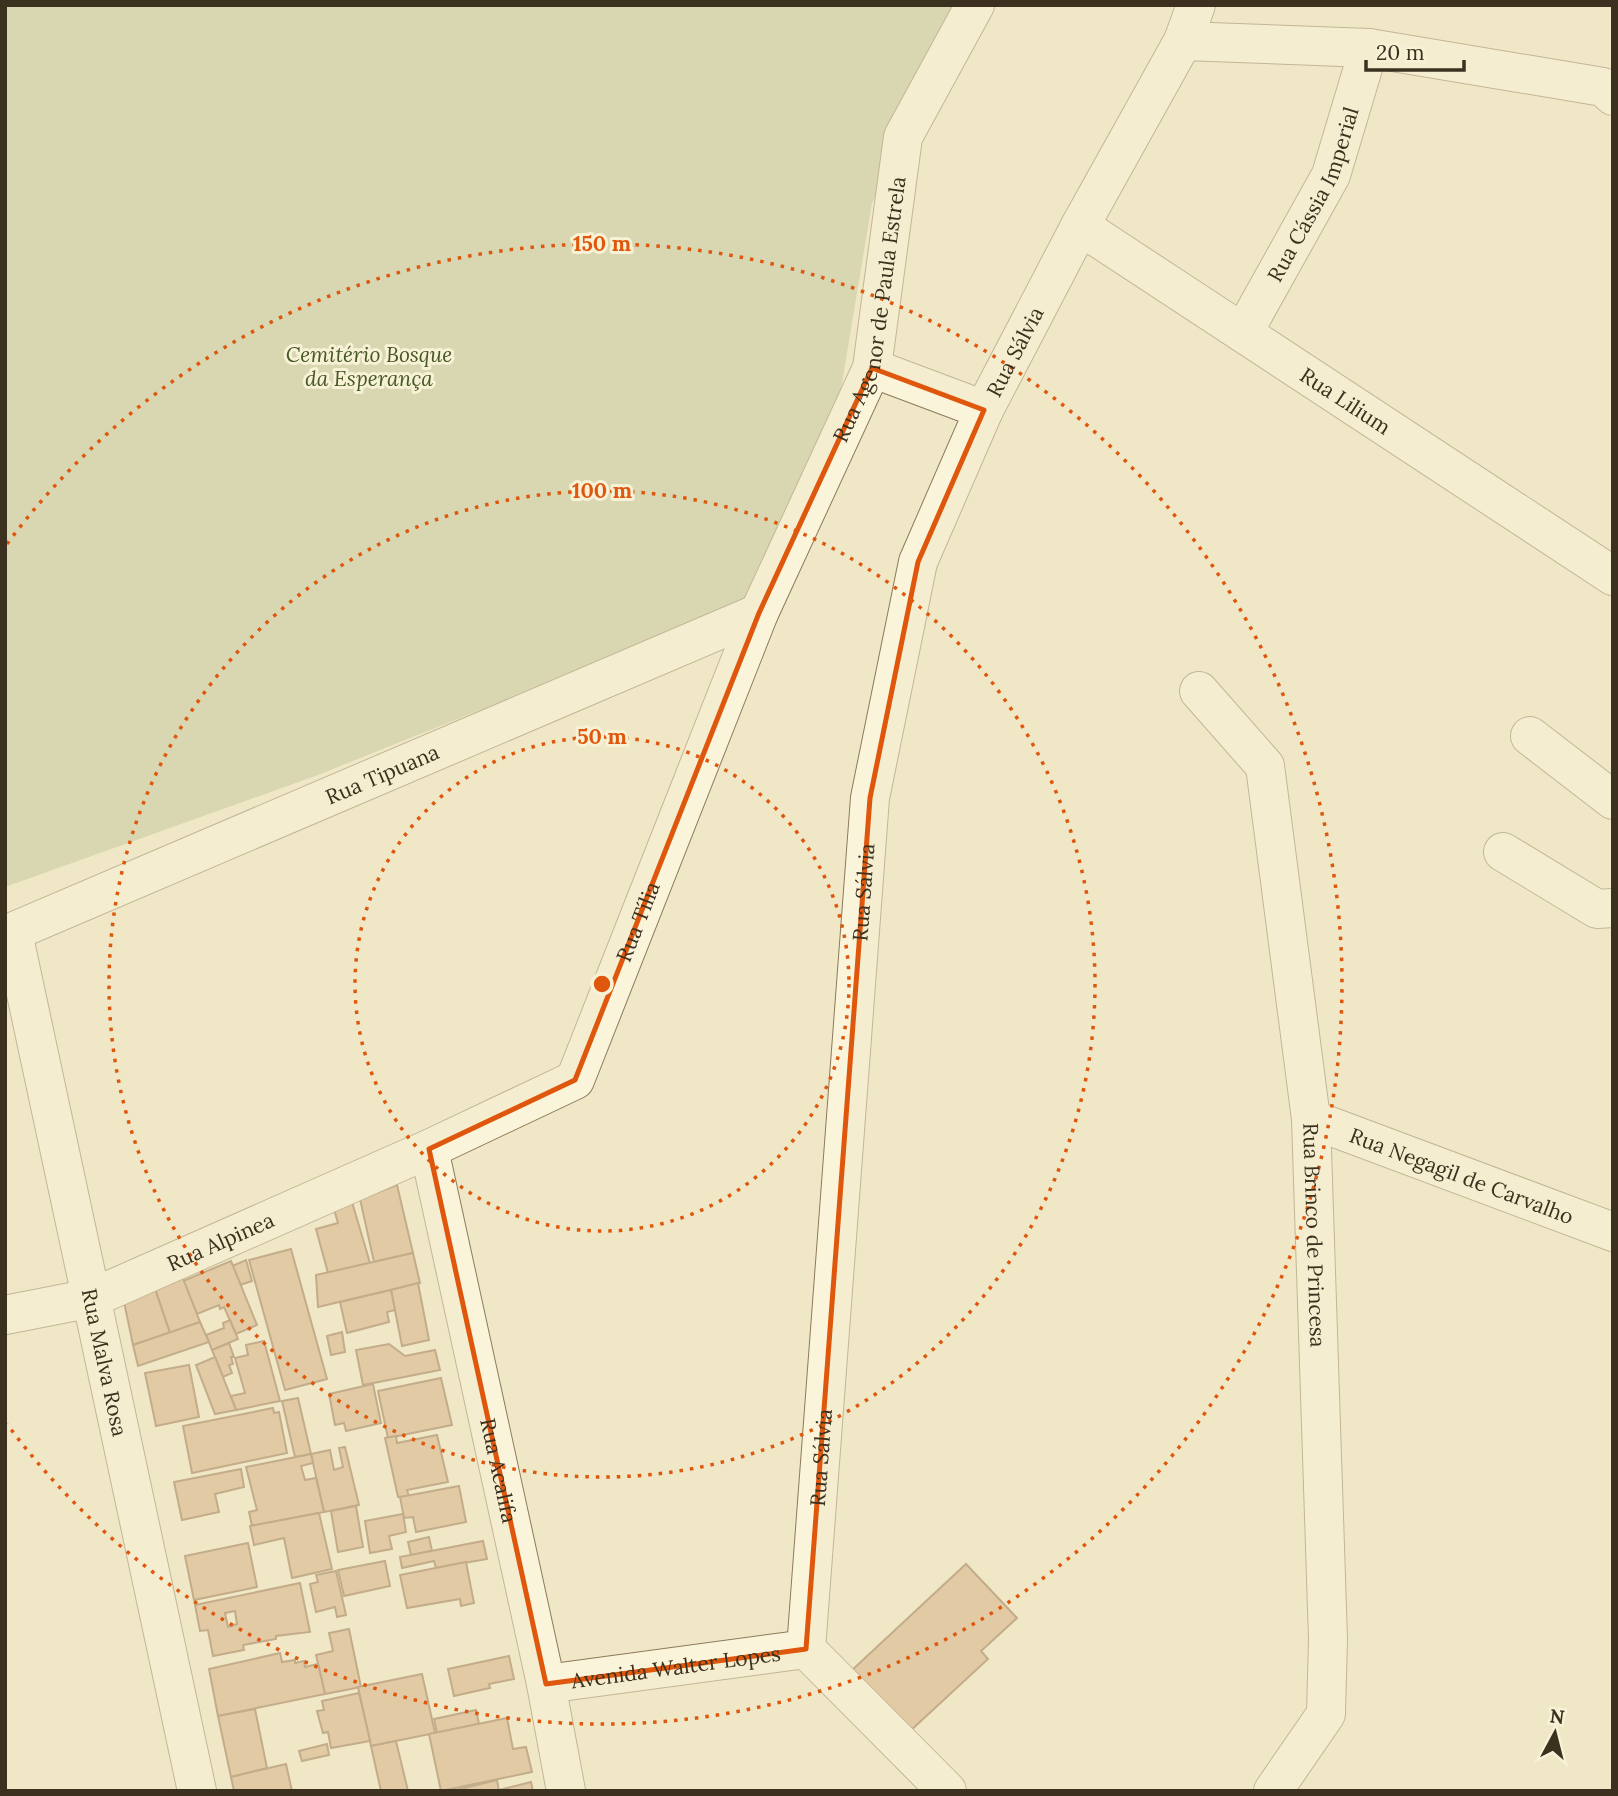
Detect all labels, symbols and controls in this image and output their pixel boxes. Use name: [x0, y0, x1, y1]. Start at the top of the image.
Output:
scale bar: [1366, 28, 1464, 72]
text: 20 m: [1376, 39, 1425, 66]
street label: Rua Cássia Imperial: [1261, 104, 1364, 287]
street label: Rua Agenor de Paula Estrela: [826, 175, 911, 446]
text: 150 m: [573, 230, 631, 257]
street label: Rua Sálvia: [980, 302, 1049, 401]
park label: Cemitério Bosque da Esperança: [286, 341, 452, 392]
street label: Rua Lilium: [1295, 361, 1397, 440]
text: 100 m: [572, 477, 632, 504]
text: 50 m: [577, 723, 627, 750]
street label: Rua Tipuana: [321, 738, 443, 810]
street label: Rua Sálvia: [846, 842, 880, 942]
street label: Rua Tília: [610, 877, 665, 965]
centre of rings: [590, 972, 614, 996]
street label: Rua Negagil de Carvalho: [1346, 1121, 1578, 1230]
street label: Rua Brinco de Princesa: [1298, 1122, 1332, 1348]
street label: Rua Alpinea: [163, 1206, 278, 1277]
street label: Rua Malva Rosa: [76, 1286, 134, 1439]
street label: Rua Sálvia: [803, 1408, 838, 1507]
street label: Rua Acalifa: [475, 1415, 524, 1526]
street label: Avenida Walter Lopes: [568, 1639, 782, 1694]
north arrow: [1520, 1698, 1590, 1768]
text: N: [1548, 1703, 1566, 1729]

